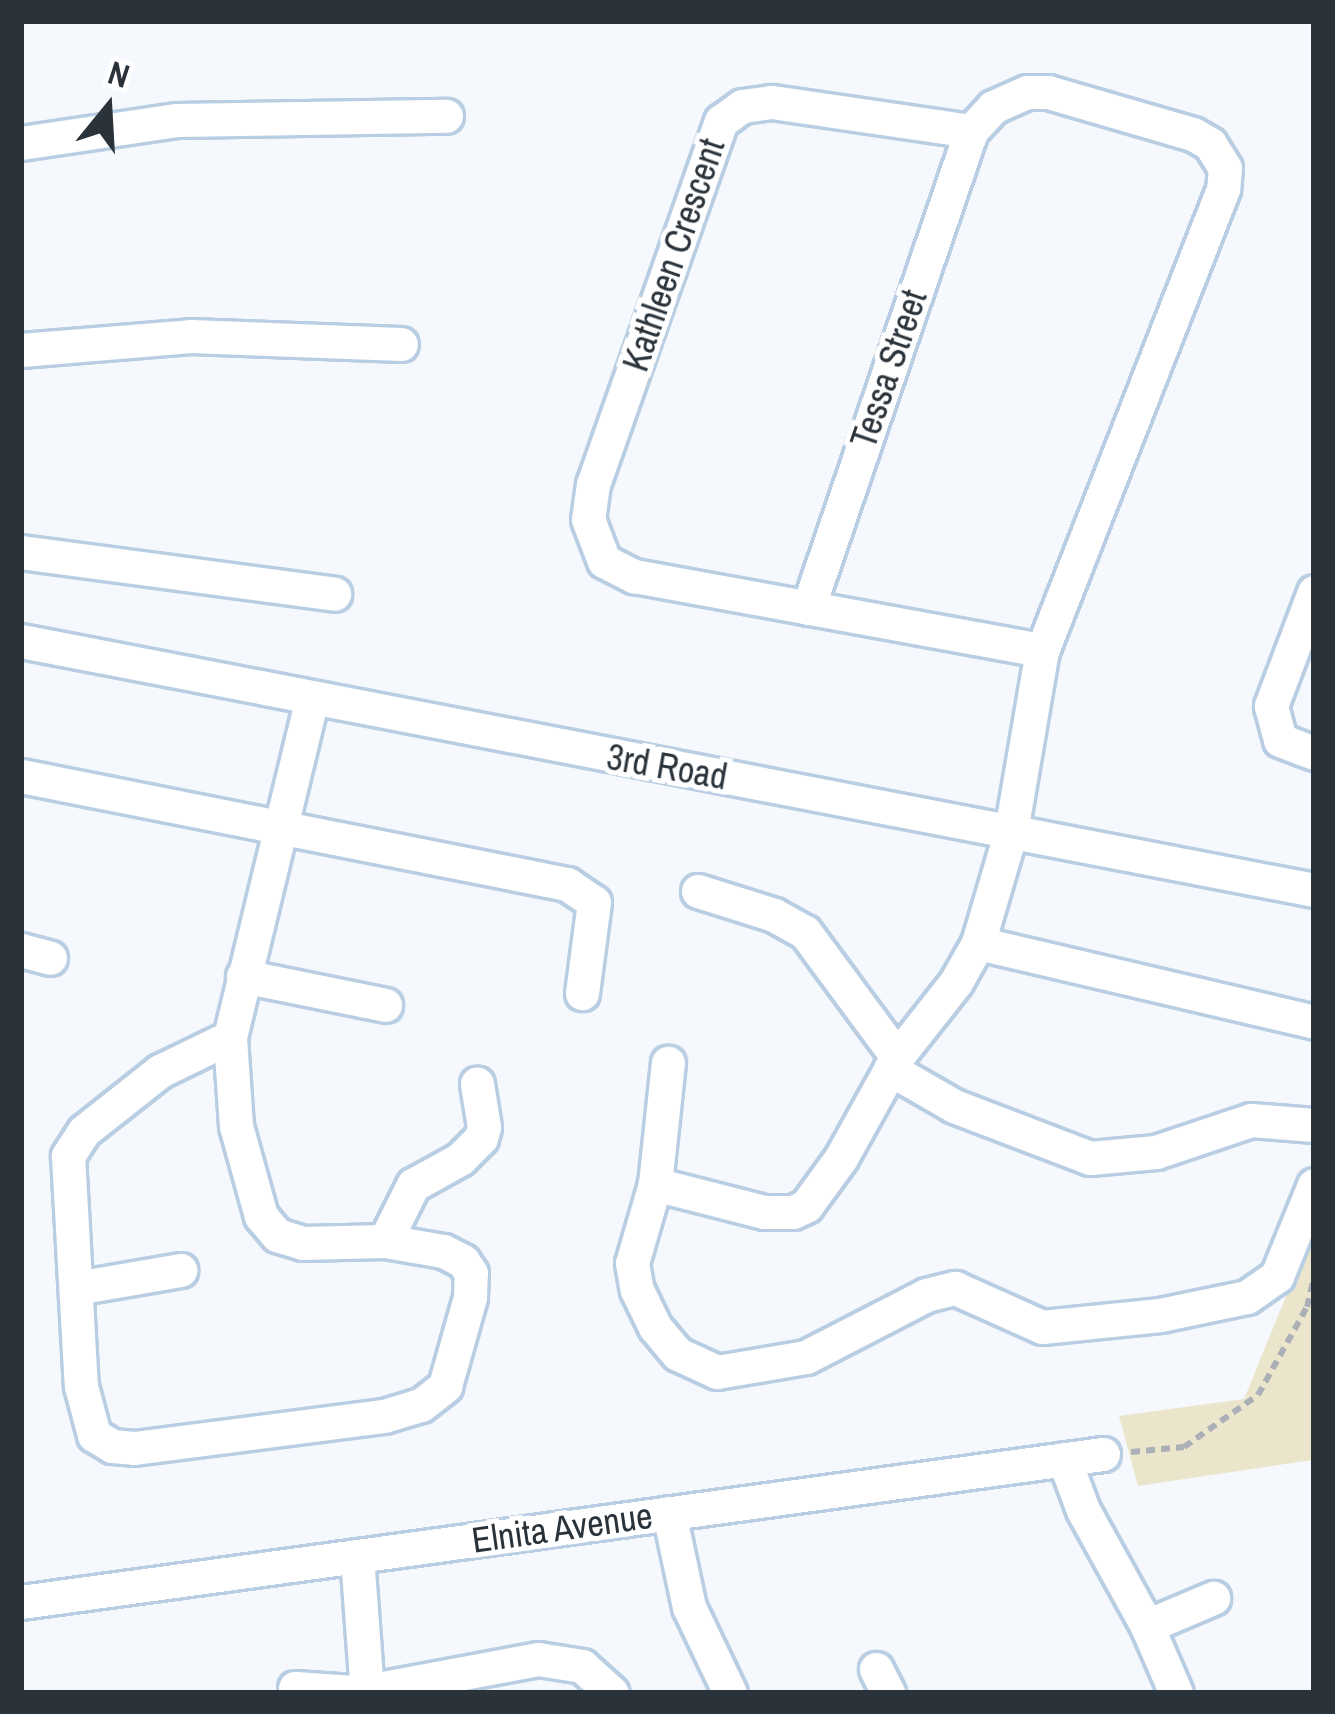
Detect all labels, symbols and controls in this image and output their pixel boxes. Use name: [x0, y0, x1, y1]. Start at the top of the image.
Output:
north arrow: [48, 48, 168, 168]
text: N: [103, 50, 135, 98]
street label: Kathleen Crescent: [614, 133, 734, 377]
street label: Tessa Street: [842, 284, 936, 454]
street label: 3rd Road: [603, 735, 731, 799]
street label: Elnita Avenue: [468, 1494, 656, 1562]

